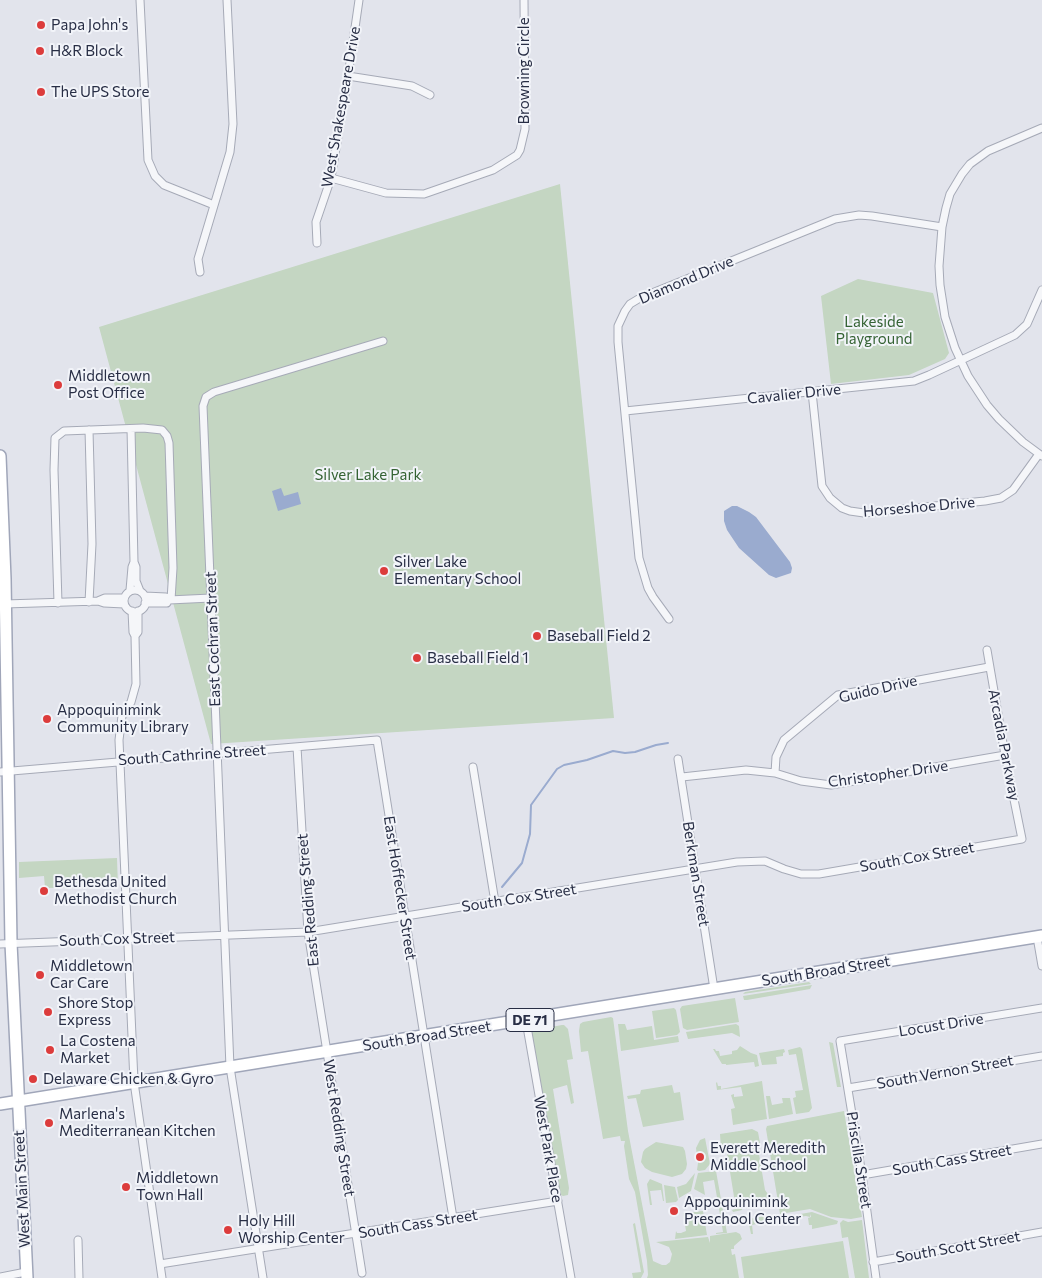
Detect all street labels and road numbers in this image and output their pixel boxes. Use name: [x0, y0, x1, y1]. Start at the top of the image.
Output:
street label: Browning Circle: [515, 17, 533, 125]
street label: West Shakespeare Drive: [318, 25, 364, 189]
street label: Diamond Drive: [636, 252, 736, 308]
street label: Cavalier Drive: [746, 380, 842, 408]
street label: Horseshoe Drive: [862, 493, 976, 521]
street label: East Cochran Street: [202, 571, 224, 707]
street label: Guido Drive: [837, 671, 919, 707]
street label: Arcadia Parkway: [984, 688, 1024, 802]
street label: South Cathrine Street: [117, 741, 267, 769]
street label: Christopher Drive: [827, 757, 949, 791]
street label: East Hoffecker Street: [380, 814, 420, 962]
street label: Berkman Street: [679, 820, 713, 928]
street label: East Redding Street: [293, 833, 323, 967]
street label: South Cox Street: [858, 838, 976, 876]
street label: South Cox Street: [460, 880, 578, 916]
street label: South Cox Street: [59, 928, 175, 950]
street label: South Broad Street: [760, 952, 892, 990]
road number: DE 71: [506, 1008, 554, 1032]
street label: Locust Drive: [897, 1009, 985, 1041]
street label: South Broad Street: [361, 1017, 493, 1055]
street label: South Vernon Street: [875, 1051, 1015, 1093]
street label: West Redding Street: [319, 1058, 359, 1198]
street label: West Park Place: [530, 1094, 566, 1204]
street label: Priscilla Street: [842, 1110, 876, 1210]
street label: West Main Street: [10, 1130, 34, 1248]
street label: South Cass Street: [891, 1141, 1013, 1179]
street label: South Cass Street: [357, 1206, 479, 1242]
street label: South Scott Street: [894, 1227, 1022, 1267]

